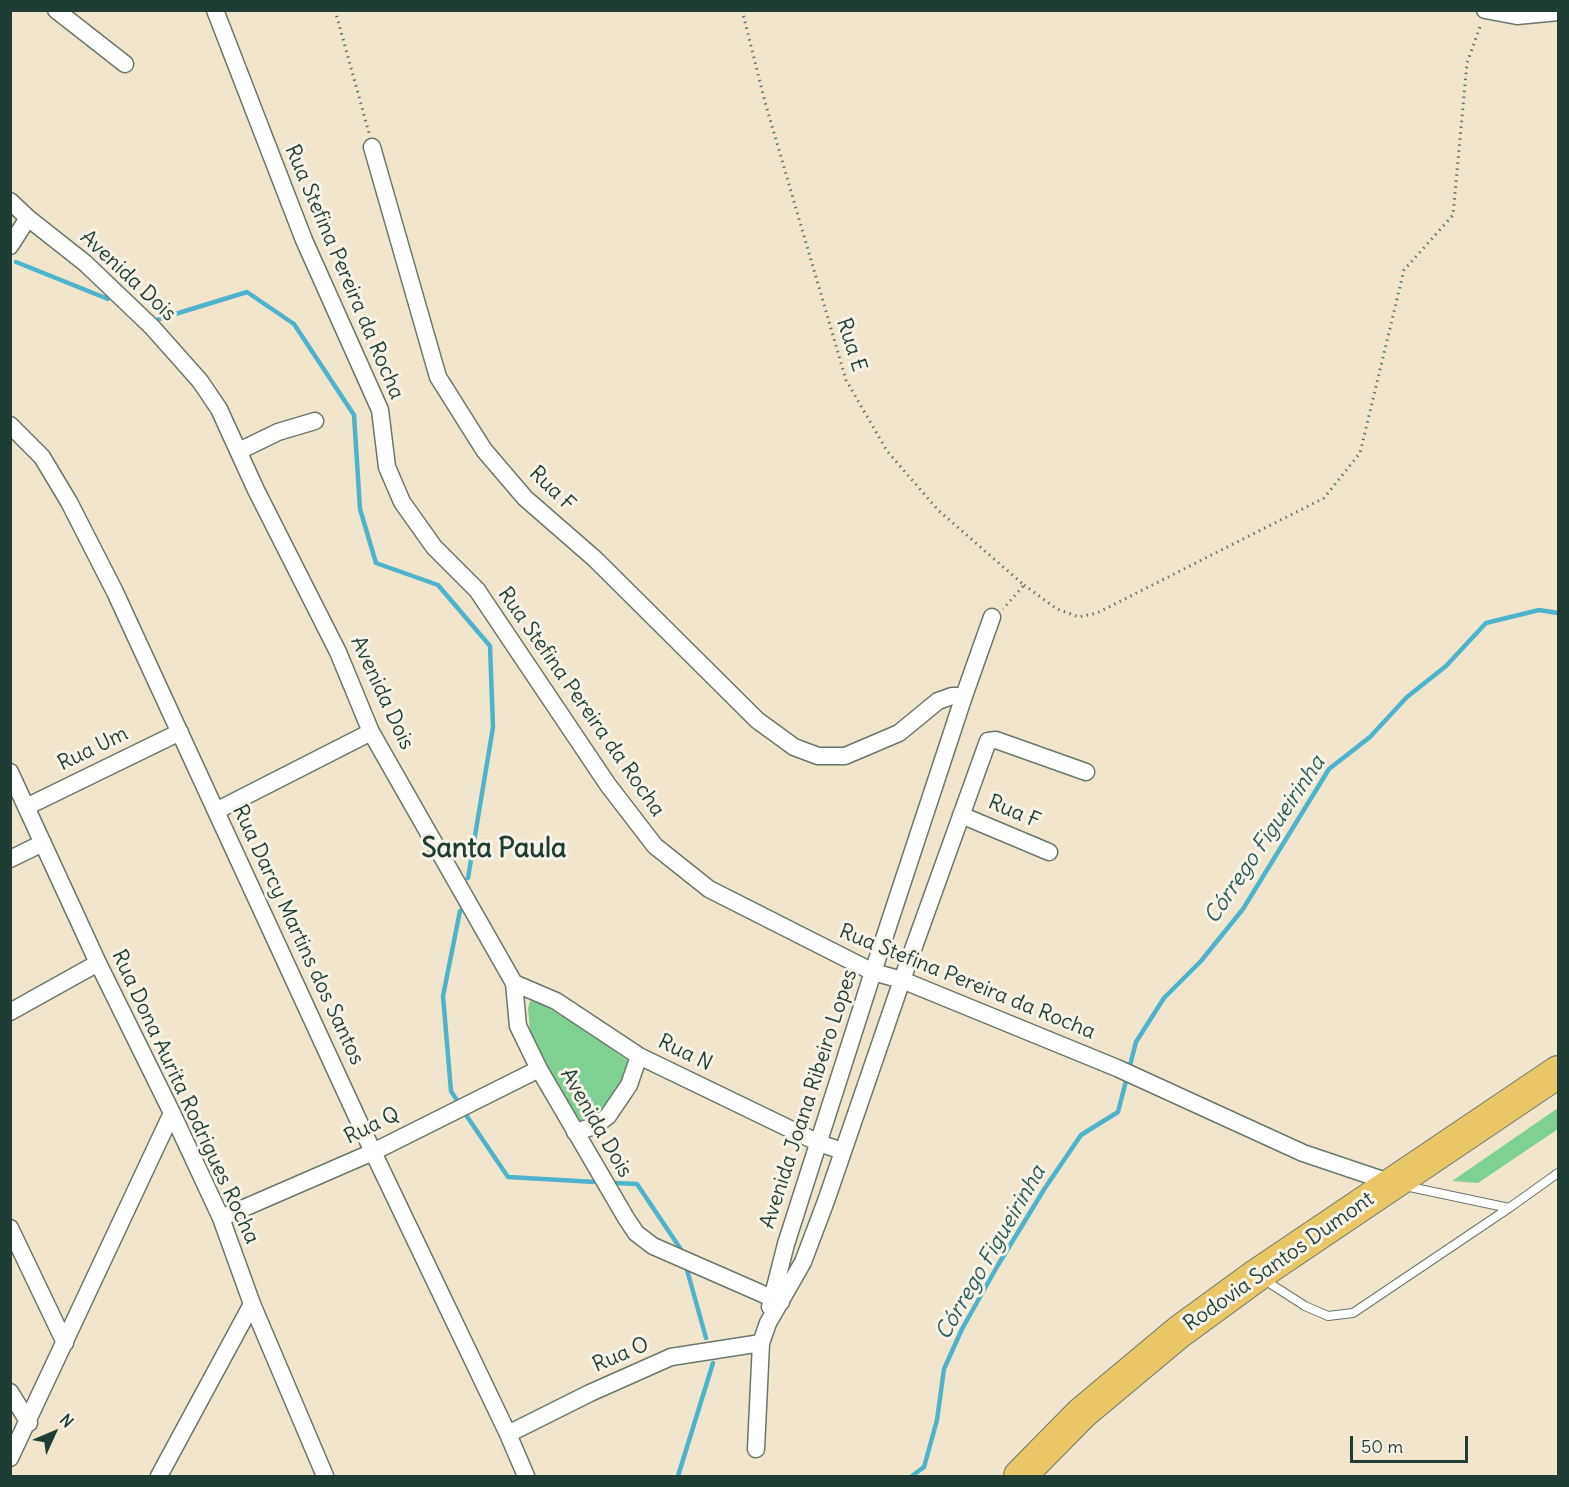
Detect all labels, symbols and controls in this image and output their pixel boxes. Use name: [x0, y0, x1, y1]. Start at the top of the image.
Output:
street label: Rua Stefina Pereira da Rocha: [279, 141, 409, 403]
street label: Avenida Dois: [75, 225, 181, 327]
street label: Rua E: [831, 315, 871, 375]
street label: Rua F: [524, 461, 580, 517]
street label: Rua Stefina Pereira da Rocha: [492, 582, 670, 822]
street label: Avenida Dois: [345, 632, 419, 754]
street label: Rua Um: [54, 721, 132, 777]
water label: Córrego Figueirinha: [1199, 751, 1331, 929]
street label: Rua F: [984, 790, 1044, 834]
street label: Rua Darcy Martins dos Santos: [227, 801, 369, 1069]
district label: Santa Paula: [422, 833, 566, 865]
street label: Rua Stefina Pereira da Rocha: [835, 919, 1099, 1045]
street label: Rua Dona Aurita Rodrigues Rocha: [106, 946, 264, 1248]
street label: Avenida Joana Ribeiro Lopes: [755, 966, 863, 1232]
street label: Rua N: [654, 1029, 716, 1077]
street label: Avenida Dois: [555, 1064, 637, 1182]
street label: Rua Q: [340, 1102, 404, 1150]
water label: Córrego Figueirinha: [930, 1161, 1052, 1345]
street label: Rodovia Santos Dumont: [1179, 1187, 1379, 1337]
street label: Rua O: [589, 1332, 653, 1378]
north arrow: [24, 1403, 84, 1463]
text: N: [56, 1410, 78, 1431]
scale bar: [1353, 1424, 1472, 1462]
text: 50 m: [1361, 1435, 1403, 1458]

